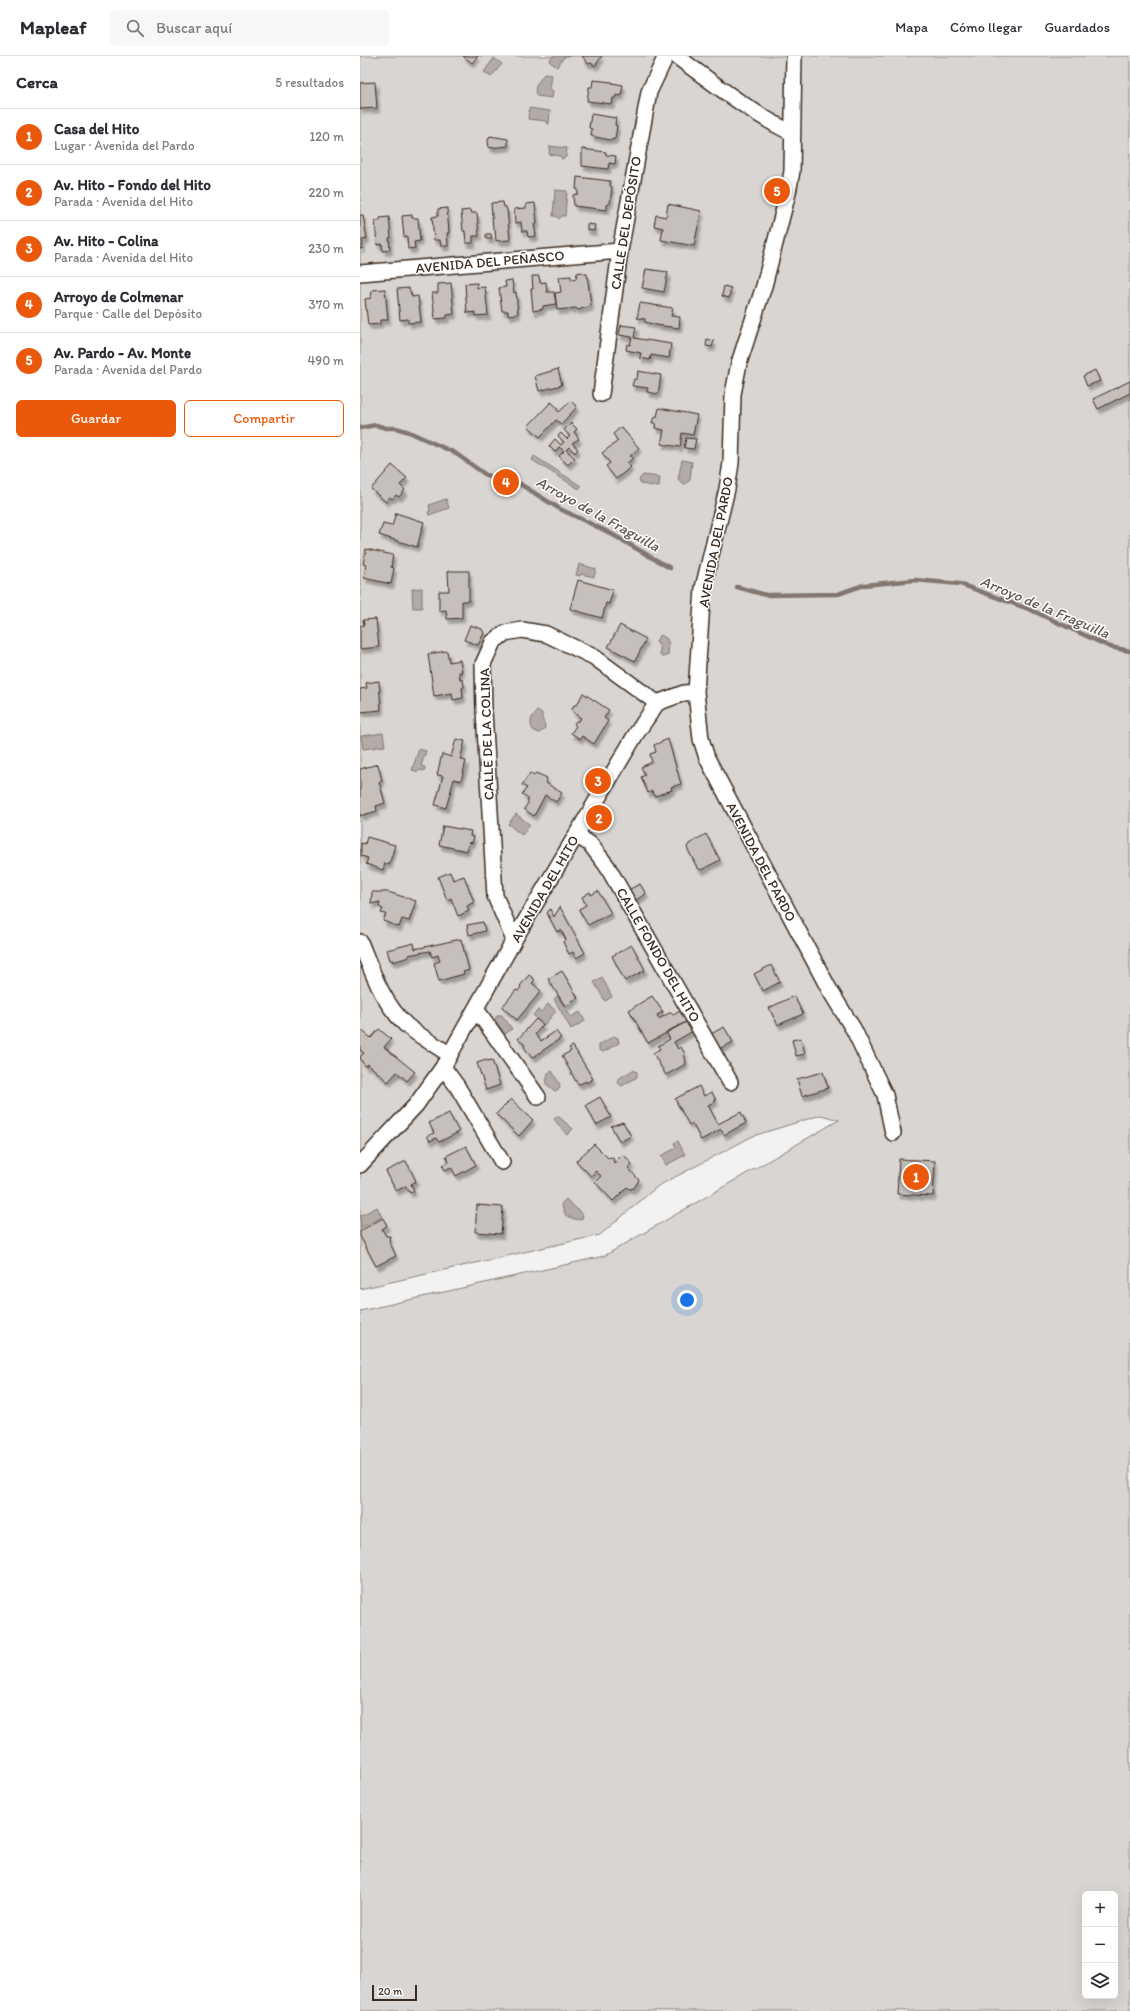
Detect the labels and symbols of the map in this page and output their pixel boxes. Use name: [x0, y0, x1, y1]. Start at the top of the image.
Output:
street label: CALLE DEL DEPÓSITO: [607, 155, 645, 291]
pin: 5: [764, 176, 790, 206]
street label: AVENIDA DEL PEÑASCO: [415, 247, 565, 277]
pin: 4: [493, 467, 519, 497]
water label: Arroyo de la Fraguilla: [533, 473, 663, 556]
street label: AVENIDA DEL PARDO: [695, 475, 737, 609]
water label: Arroyo de la Fraguilla: [978, 572, 1113, 643]
street label: CALLE DE LA COLINA: [476, 668, 498, 800]
pin: 3: [585, 766, 611, 796]
street label: AVENIDA DEL PARDO: [722, 800, 800, 924]
pin: 2: [586, 803, 612, 833]
street label: AVENIDA DEL HITO: [507, 832, 583, 946]
street label: CALLE FONDO DEL HITO: [613, 885, 703, 1025]
pin: 1: [903, 1162, 929, 1192]
your location: [677, 1290, 697, 1310]
scale bar: [372, 1983, 417, 2002]

